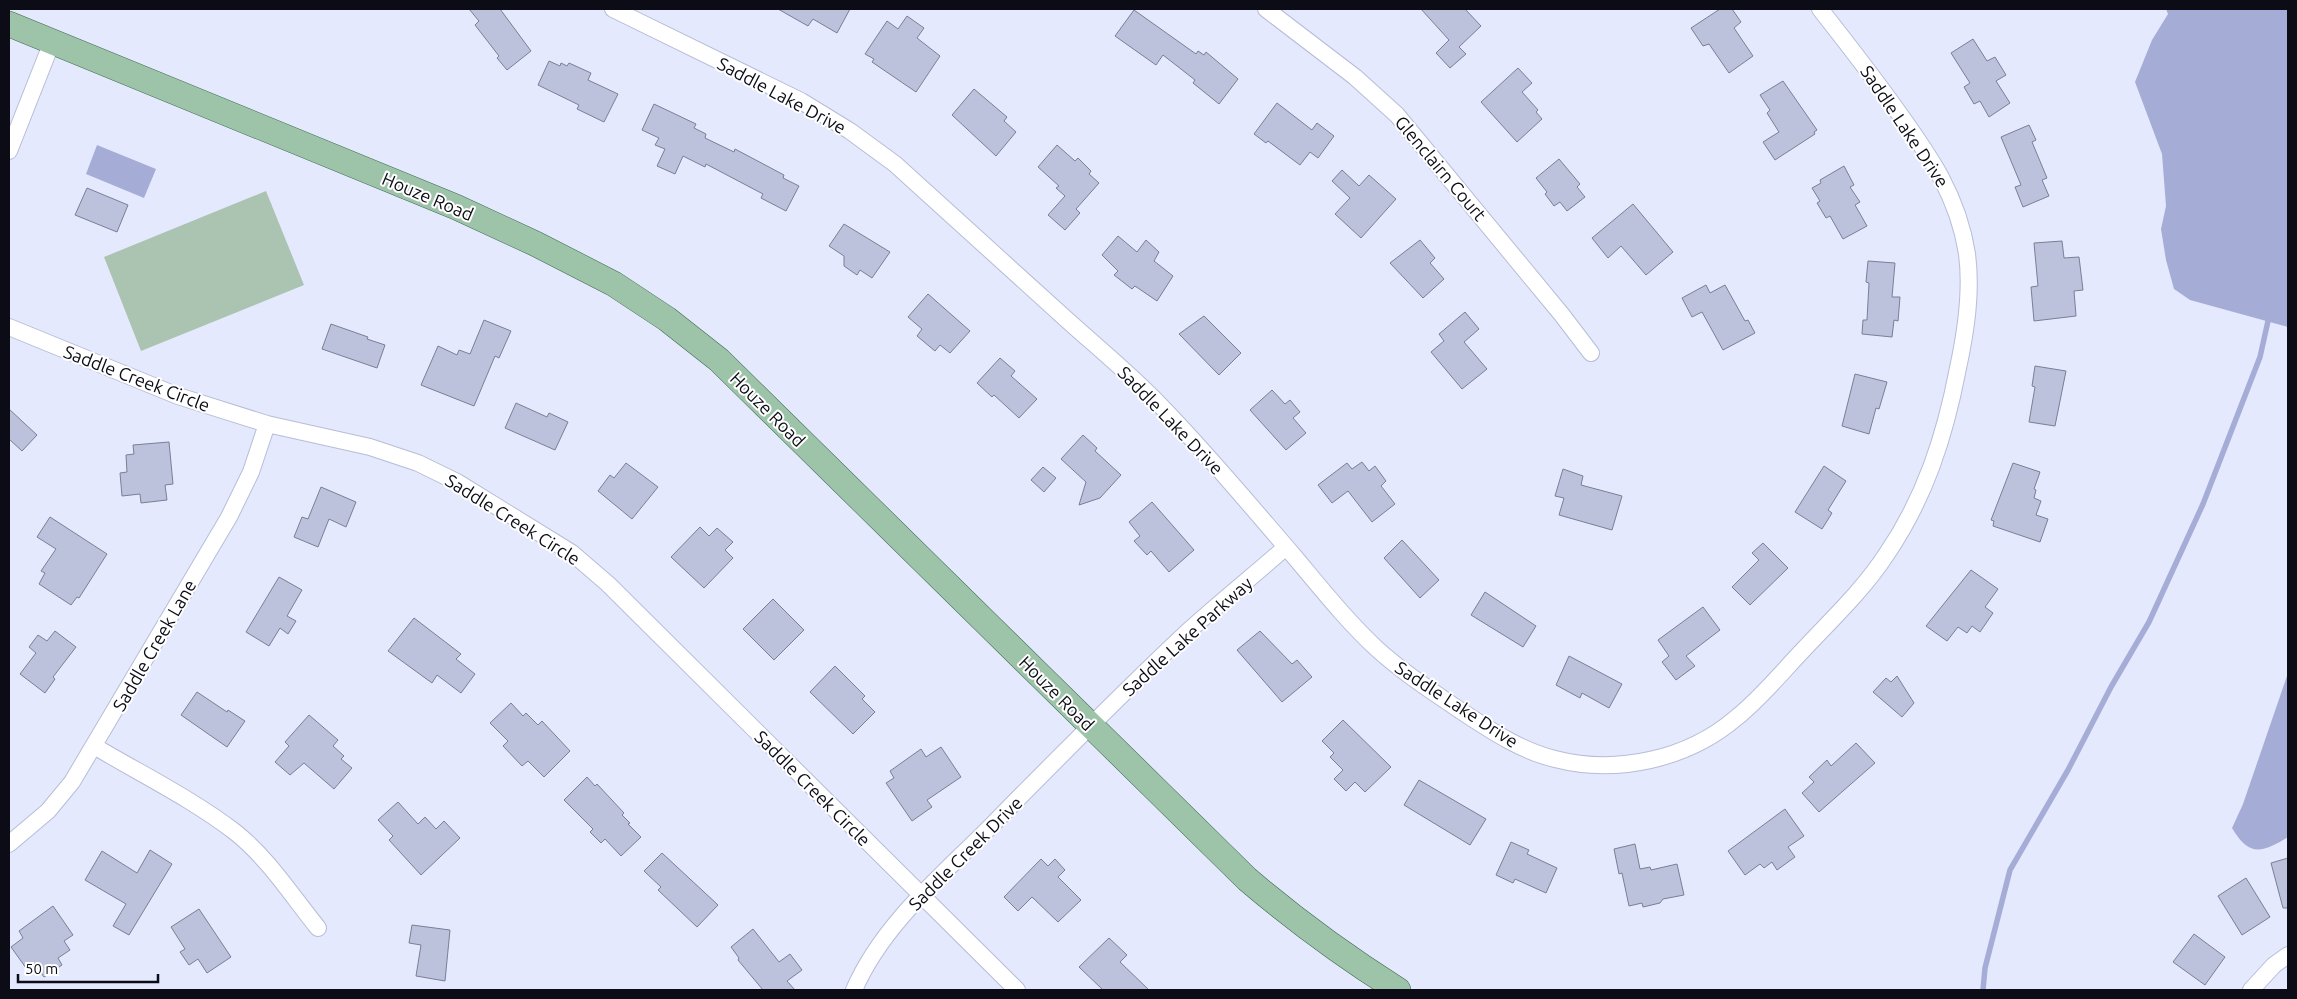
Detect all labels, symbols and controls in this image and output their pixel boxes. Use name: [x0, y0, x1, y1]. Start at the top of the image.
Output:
street label: Saddle Lake Drive: [714, 53, 850, 137]
street label: Saddle Lake Drive: [1857, 61, 1953, 191]
street label: Glenclairn Court: [1391, 112, 1491, 224]
street label: Houze Road: [379, 168, 477, 224]
street label: Saddle Creek Circle: [61, 341, 213, 415]
street label: Saddle Lake Drive: [1114, 362, 1228, 478]
street label: Houze Road: [727, 368, 809, 450]
street label: Saddle Creek Circle: [442, 470, 584, 568]
street label: Saddle Lake Parkway: [1118, 572, 1256, 699]
street label: Saddle Creek Lane: [108, 576, 200, 714]
street label: Houze Road: [1016, 652, 1098, 734]
street label: Saddle Lake Drive: [1392, 657, 1522, 751]
street label: Saddle Creek Circle: [751, 726, 875, 850]
street label: Saddle Creek Drive: [904, 792, 1026, 914]
scale bar: [18, 952, 158, 984]
text: 50 m: [25, 960, 58, 977]

